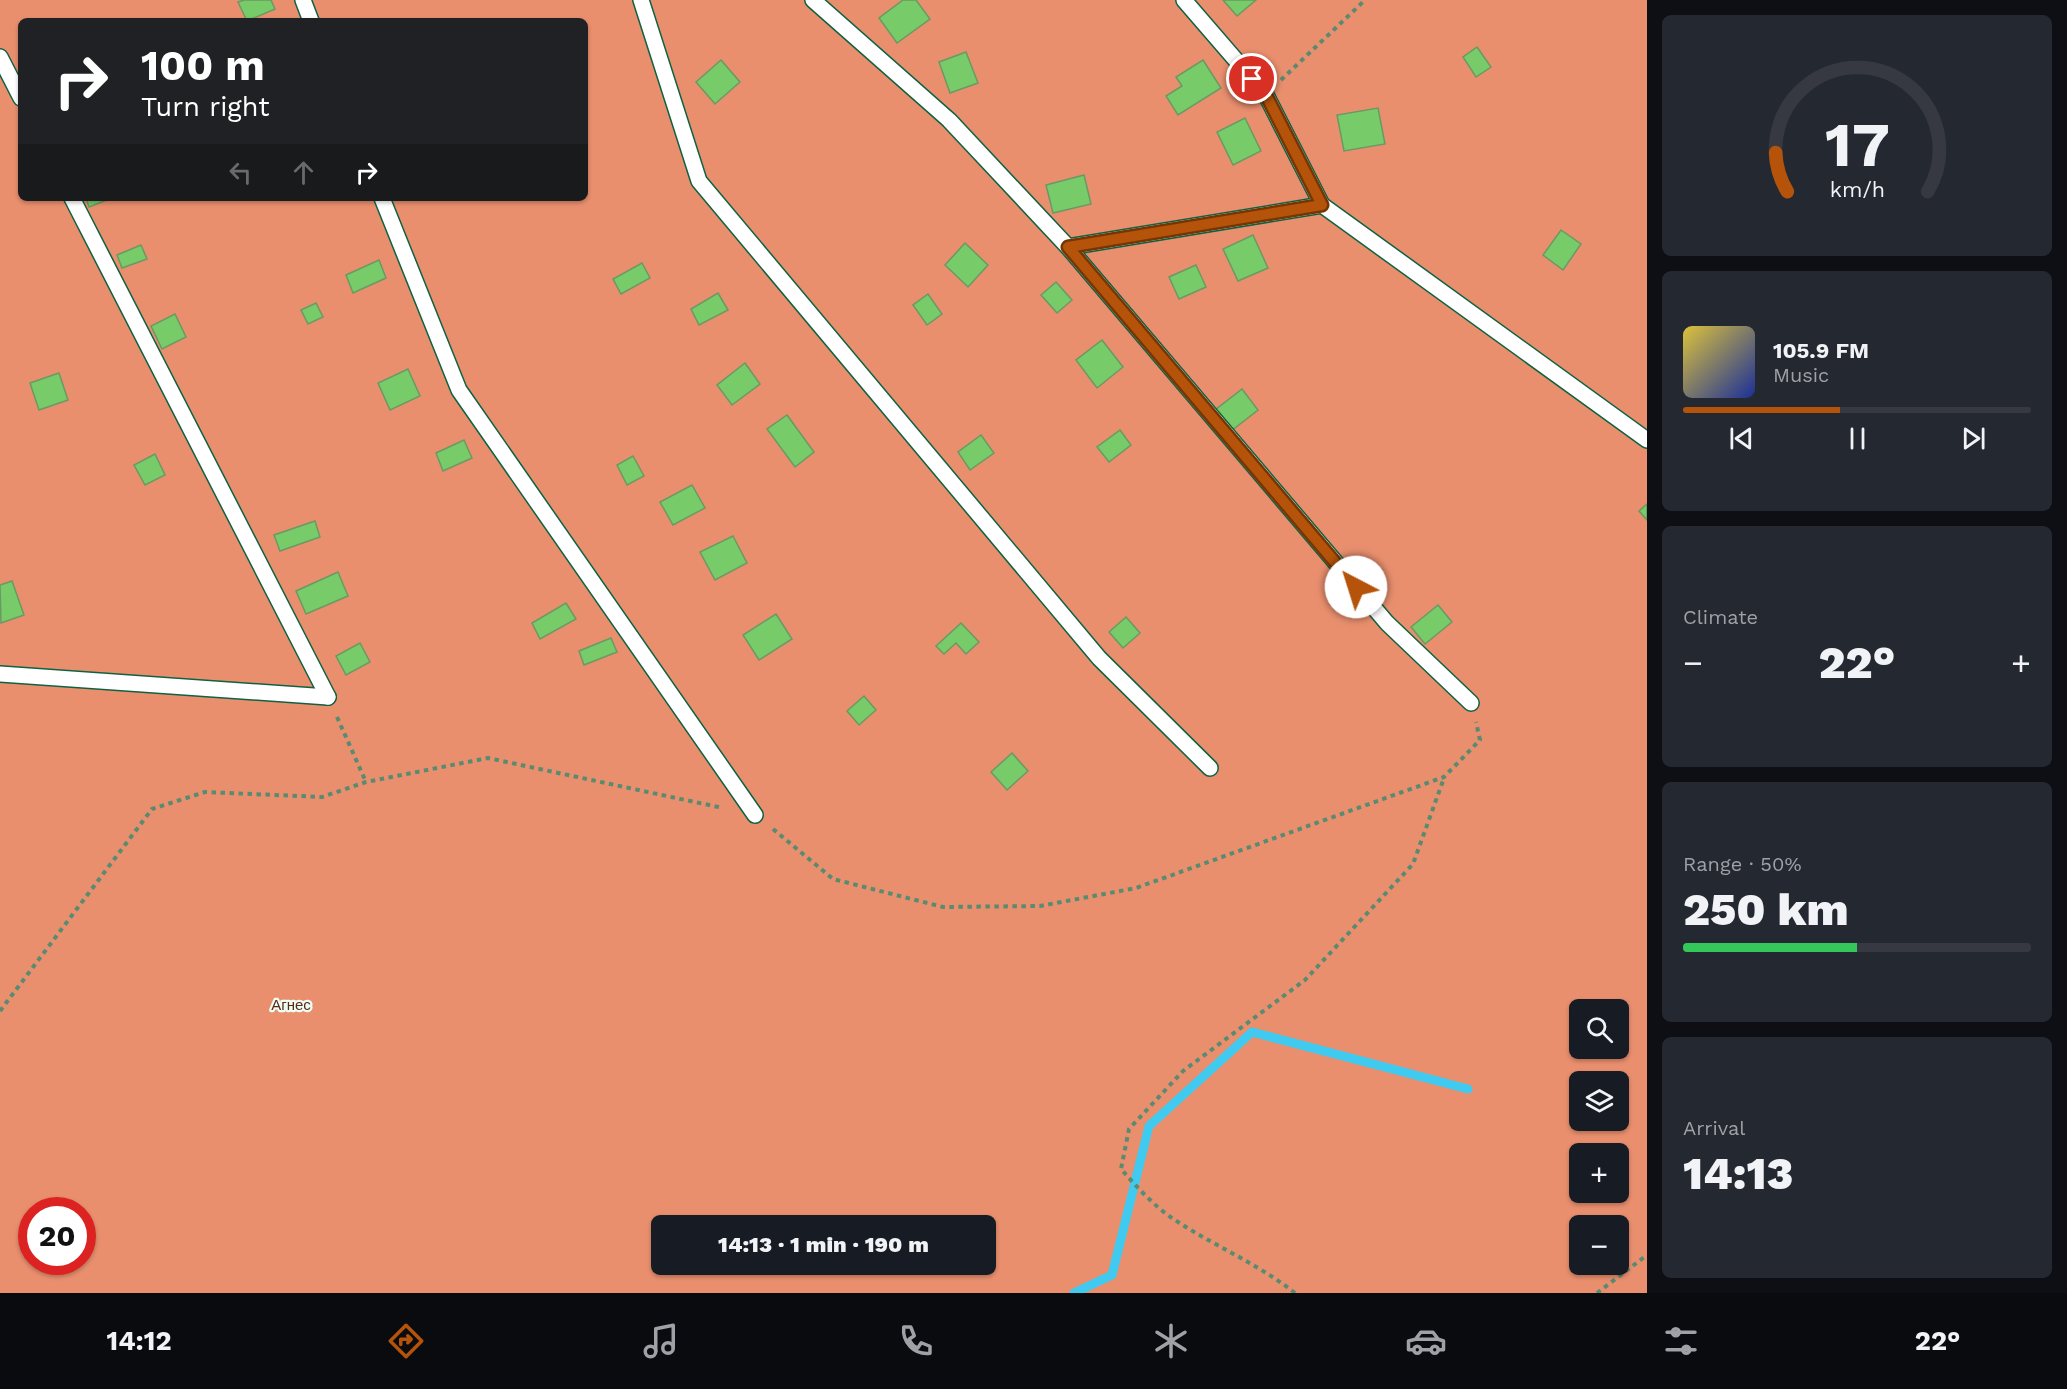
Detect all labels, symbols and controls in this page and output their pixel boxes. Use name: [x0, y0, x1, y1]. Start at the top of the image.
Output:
text: 100 m: [141, 41, 265, 90]
icon: right: [42, 42, 120, 120]
pin: [1226, 53, 1277, 104]
icon: arrive: [1235, 62, 1268, 95]
text: Turn right: [141, 91, 270, 123]
text: 17: [1825, 108, 1889, 181]
icon: left: [224, 156, 257, 189]
icon: ahead: [287, 156, 320, 189]
icon: right: [350, 156, 383, 189]
text: km/h: [1829, 178, 1885, 203]
text: 105.9 FM: [1773, 338, 1869, 363]
text: Music: [1773, 363, 1829, 387]
icon: previous: [1725, 422, 1758, 455]
icon: pause: [1841, 422, 1874, 455]
icon: next: [1957, 422, 1990, 455]
position arrow: [1324, 555, 1388, 619]
text: Climate: [1683, 605, 1758, 629]
text: 22°: [1819, 636, 1895, 689]
text: −: [1683, 643, 1703, 682]
text: +: [2011, 643, 2031, 682]
text: Range · 50%: [1683, 852, 1802, 876]
text: 250 km: [1683, 883, 1849, 936]
park label: Агнес: [271, 996, 311, 1014]
map controls: [1569, 999, 1629, 1275]
button: search: [1569, 999, 1629, 1059]
button: layers: [1569, 1071, 1629, 1131]
text: Arrival: [1683, 1116, 1745, 1140]
button: +: [1569, 1143, 1629, 1203]
text: 14:13: [1683, 1147, 1793, 1200]
speed limit sign: 20: [18, 1197, 96, 1275]
button: −: [1569, 1215, 1629, 1275]
text: 14:13 · 1 min · 190 m: [718, 1232, 929, 1257]
icon: directions: [385, 1320, 427, 1362]
icon: music: [640, 1320, 682, 1362]
icon: phone: [895, 1320, 937, 1362]
icon: climate: [1150, 1320, 1192, 1362]
icon: car: [1405, 1320, 1447, 1362]
icon: filters: [1660, 1320, 1702, 1362]
text: 14:12: [107, 1325, 171, 1357]
text: 22°: [1915, 1325, 1960, 1357]

